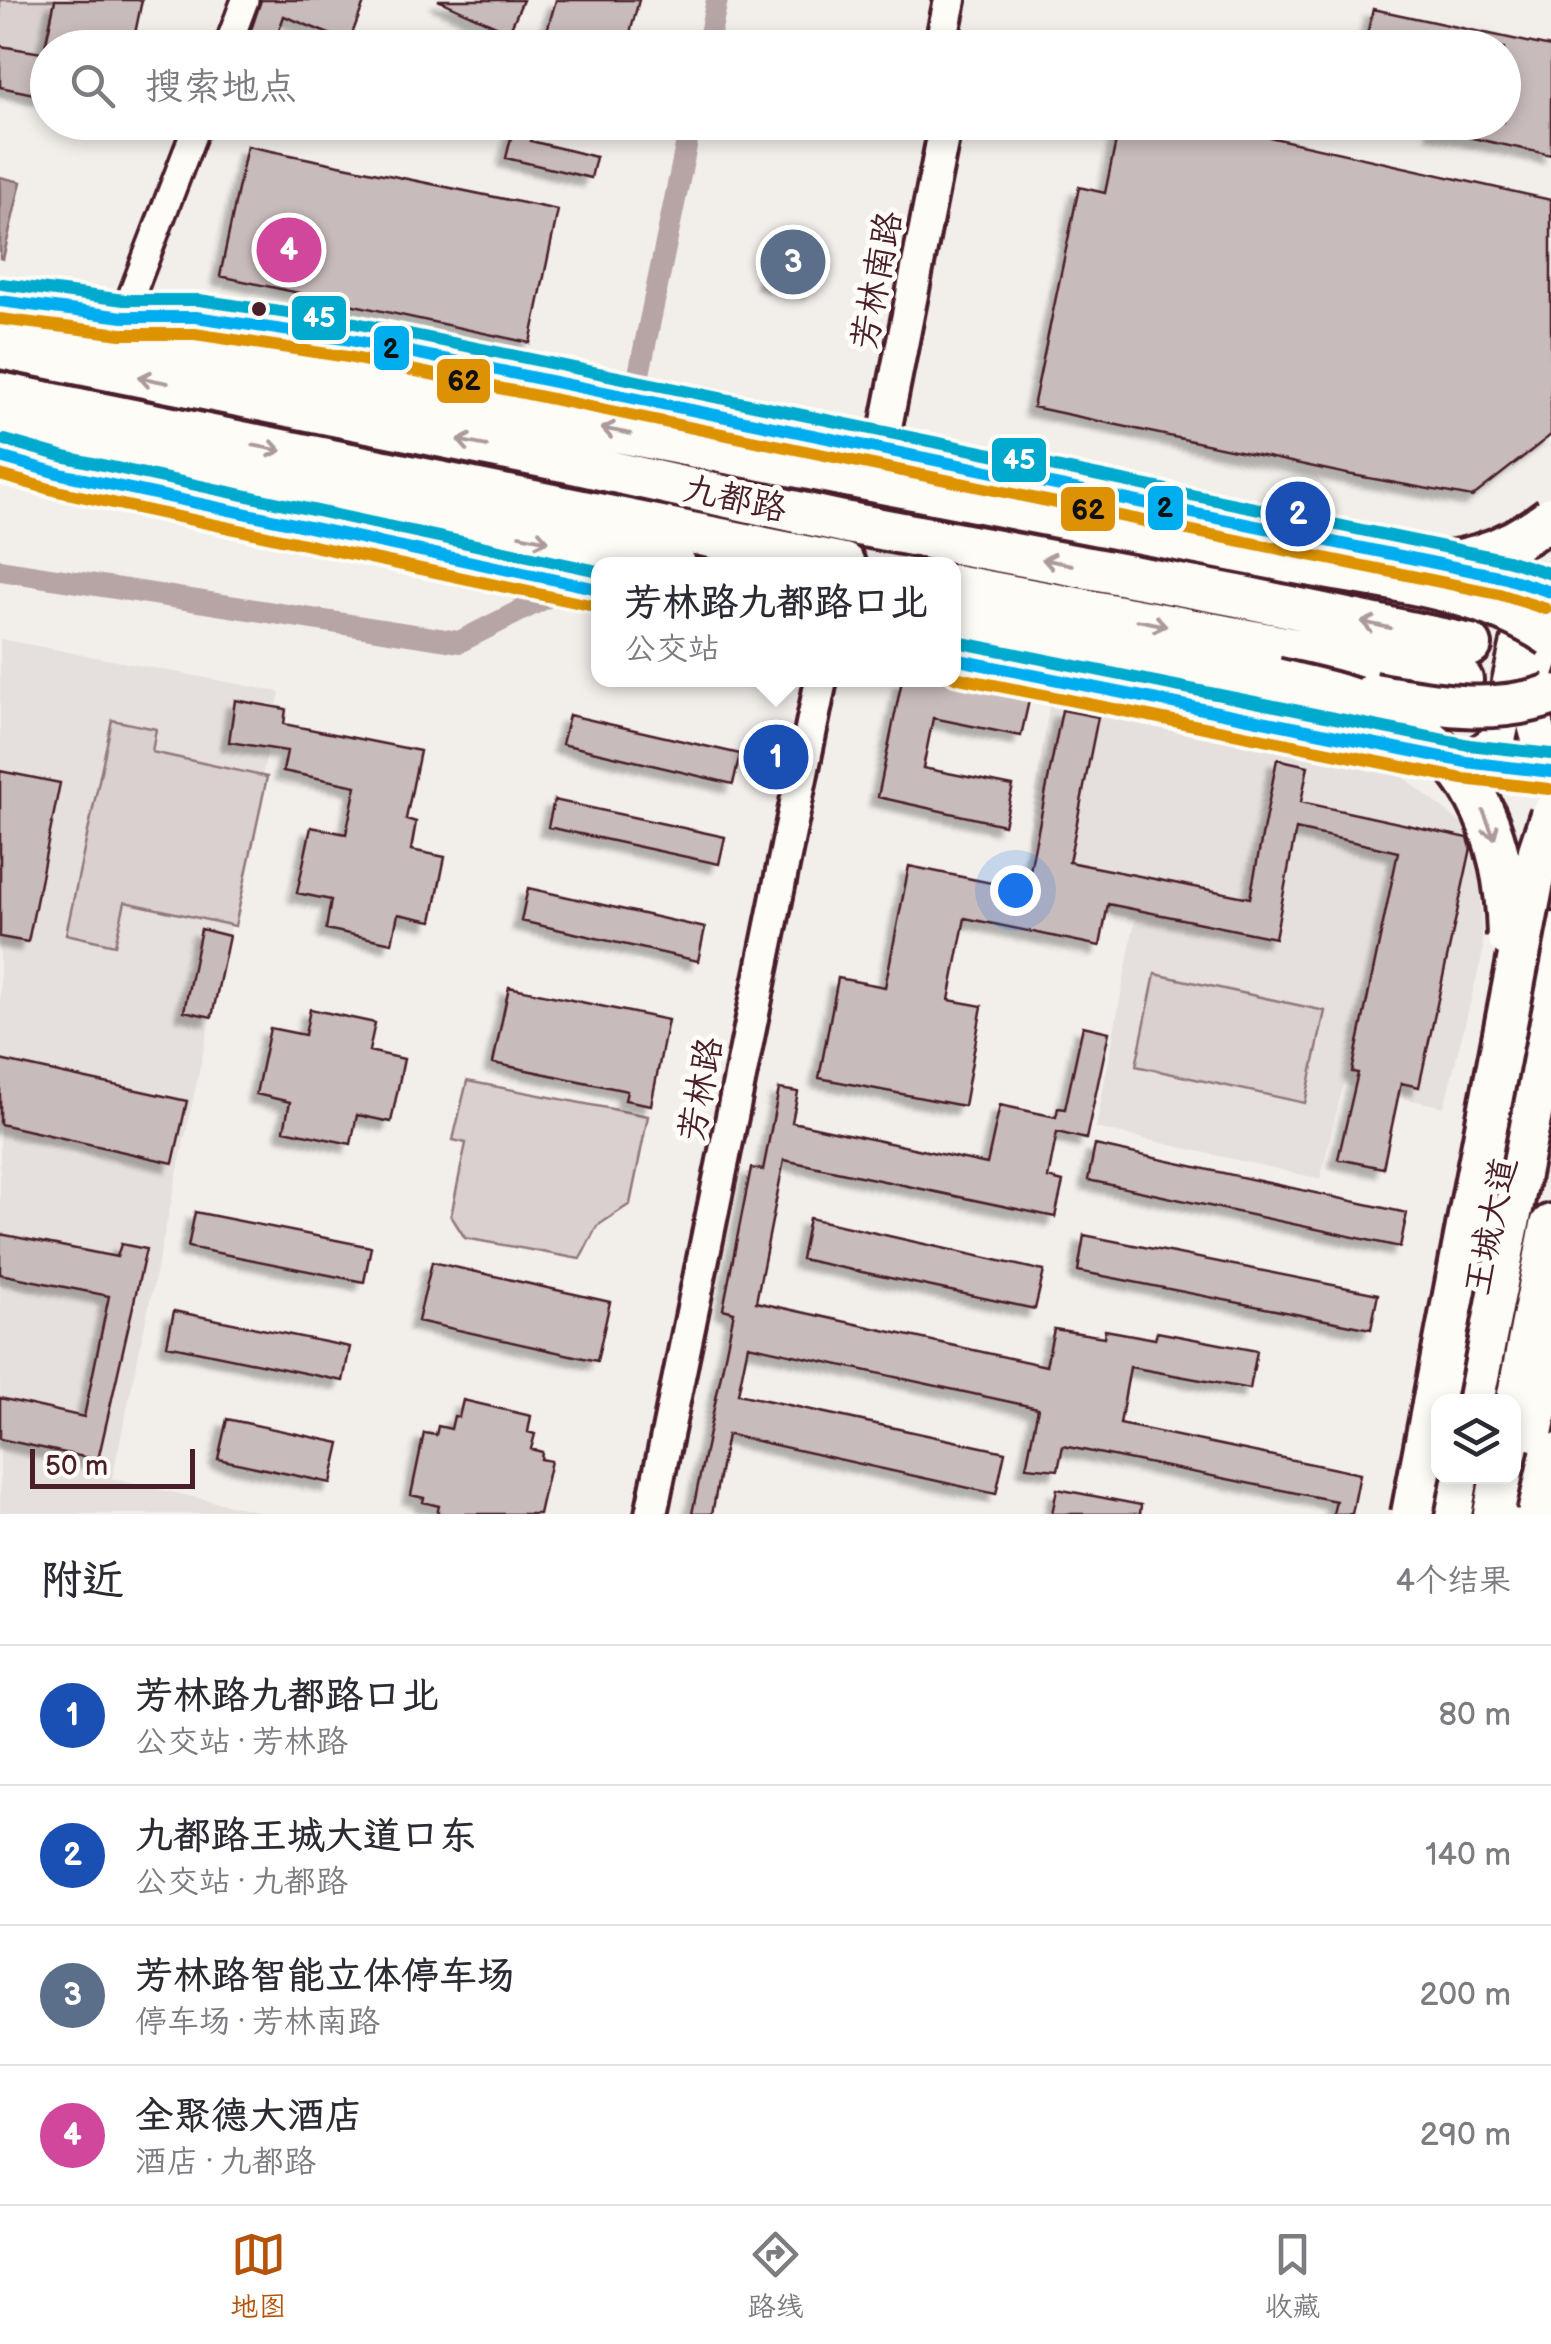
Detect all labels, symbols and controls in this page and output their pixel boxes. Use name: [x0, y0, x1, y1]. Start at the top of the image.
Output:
search box: [30, 30, 1521, 140]
icon: search: [65, 58, 120, 113]
text: 搜索地点: [145, 65, 297, 110]
street label: 芳林南路: [843, 207, 912, 353]
pin: 4: [256, 212, 322, 288]
pin: 3: [760, 224, 826, 300]
line badge: 45: [290, 294, 348, 342]
unlabelled marker: [249, 299, 269, 319]
text: 45: [303, 302, 335, 335]
line badge: 2: [372, 324, 411, 372]
text: 2: [383, 333, 400, 366]
line badge: 62: [435, 357, 492, 405]
text: 62: [447, 365, 481, 398]
one-way arrow: [138, 370, 170, 389]
one-way arrow: [601, 420, 633, 439]
one-way arrow: [457, 433, 489, 452]
line badge: 45: [990, 436, 1048, 484]
one-way arrow: [250, 439, 282, 458]
text: 45: [1003, 444, 1035, 477]
street label: 九都路: [679, 468, 791, 531]
pin: 2: [1266, 476, 1330, 552]
line badge: 2: [1146, 484, 1185, 532]
line badge: 62: [1059, 485, 1117, 533]
text: 2: [1157, 492, 1174, 525]
text: 62: [1071, 494, 1105, 527]
one-way arrow: [518, 529, 550, 548]
one-way arrow: [1041, 552, 1074, 571]
popup: [591, 557, 961, 687]
text: 芳林路九都路口北: [624, 581, 928, 626]
one-way arrow: [1136, 614, 1168, 633]
one-way arrow: [1361, 614, 1393, 633]
text: 公交站: [624, 630, 720, 669]
pin: 1: [744, 720, 808, 794]
one-way arrow: [1482, 809, 1500, 840]
your location: [990, 865, 1041, 916]
street label: 芳林路: [670, 1034, 733, 1145]
street label: 王城大道: [1456, 1153, 1527, 1299]
map controls: [1431, 1394, 1521, 1484]
button: layers: [1431, 1394, 1521, 1484]
scale bar: [30, 1444, 195, 1488]
text: 50 m: [45, 1450, 108, 1483]
text: 附近: [40, 1556, 124, 1607]
text: 4个结果: [1395, 1562, 1511, 1601]
text: 芳林路九都路口北: [135, 1674, 439, 1719]
text: 1: [66, 1696, 79, 1735]
text: 80 m: [1438, 1696, 1511, 1735]
text: 公交站 · 芳林路: [135, 1723, 348, 1762]
text: 九都路王城大道口东: [135, 1814, 477, 1859]
text: 2: [63, 1836, 82, 1875]
text: 140 m: [1425, 1836, 1511, 1875]
text: 公交站 · 九都路: [135, 1863, 348, 1902]
text: 芳林路智能立体停车场: [135, 1954, 515, 1999]
text: 3: [63, 1976, 82, 2015]
text: 200 m: [1419, 1976, 1511, 2015]
text: 停车场 · 芳林南路: [135, 2003, 380, 2042]
text: 全聚德大酒店: [135, 2094, 363, 2139]
text: 4: [63, 2116, 82, 2155]
text: 290 m: [1420, 2116, 1511, 2155]
text: 酒店 · 九都路: [135, 2143, 316, 2182]
tab: 地图: [230, 2227, 287, 2324]
tab: 路线: [747, 2227, 804, 2324]
tab: 收藏: [1264, 2227, 1321, 2324]

